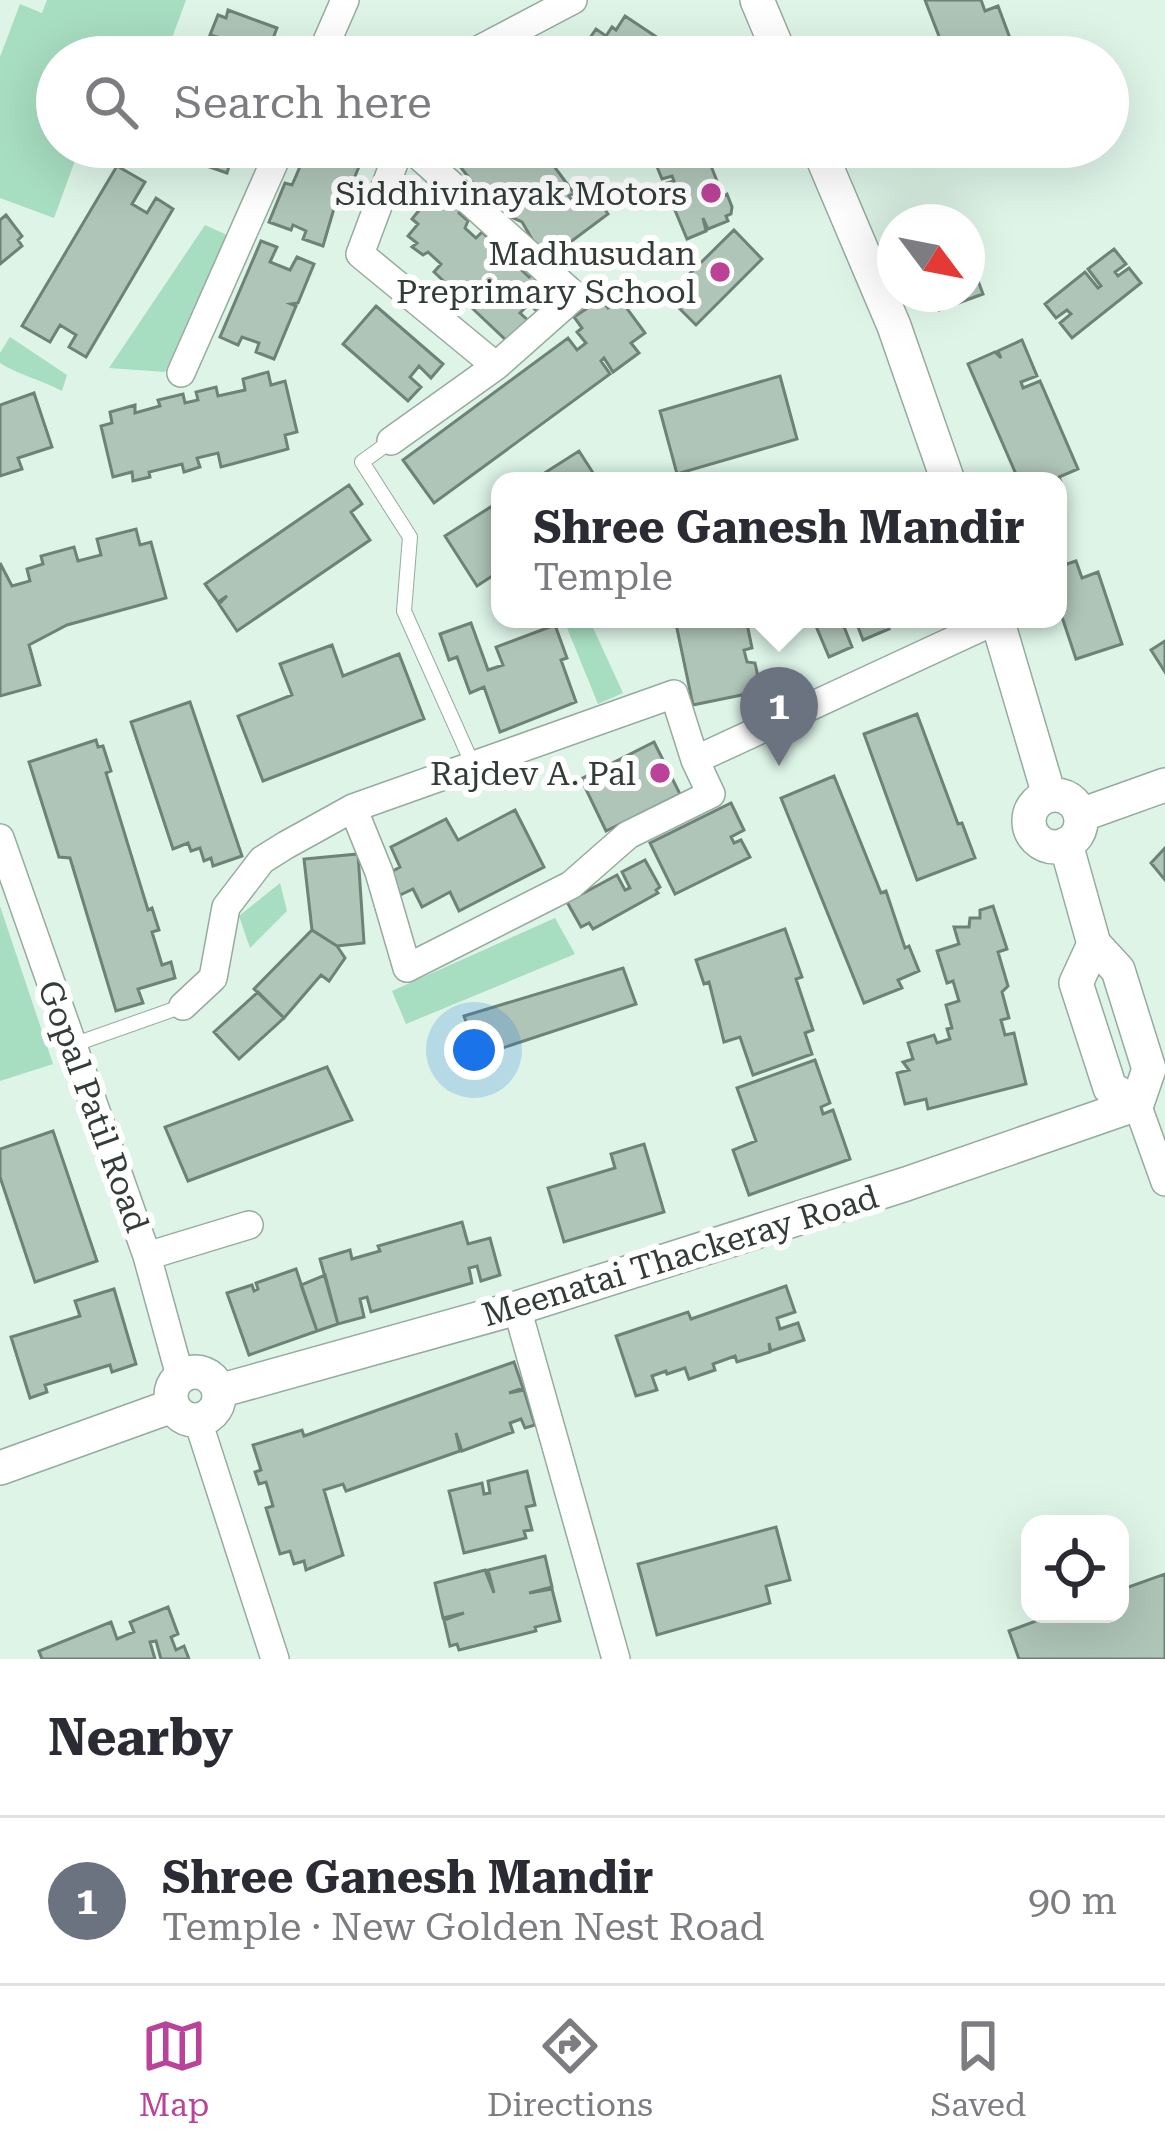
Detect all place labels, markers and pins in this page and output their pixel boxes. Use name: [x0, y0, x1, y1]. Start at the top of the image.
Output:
place label: Siddhivinayak Motors: [335, 174, 687, 213]
marker: Siddhivinayak Motors: [698, 180, 724, 206]
place label: Madhusudan Preprimary School: [396, 234, 696, 311]
marker: Madhusudan Preprimary School: [707, 259, 733, 285]
pin: 1: [740, 667, 818, 766]
place label: Rajdev A. Pal: [430, 754, 636, 793]
marker: Rajdev A. Pal: [647, 760, 673, 786]

